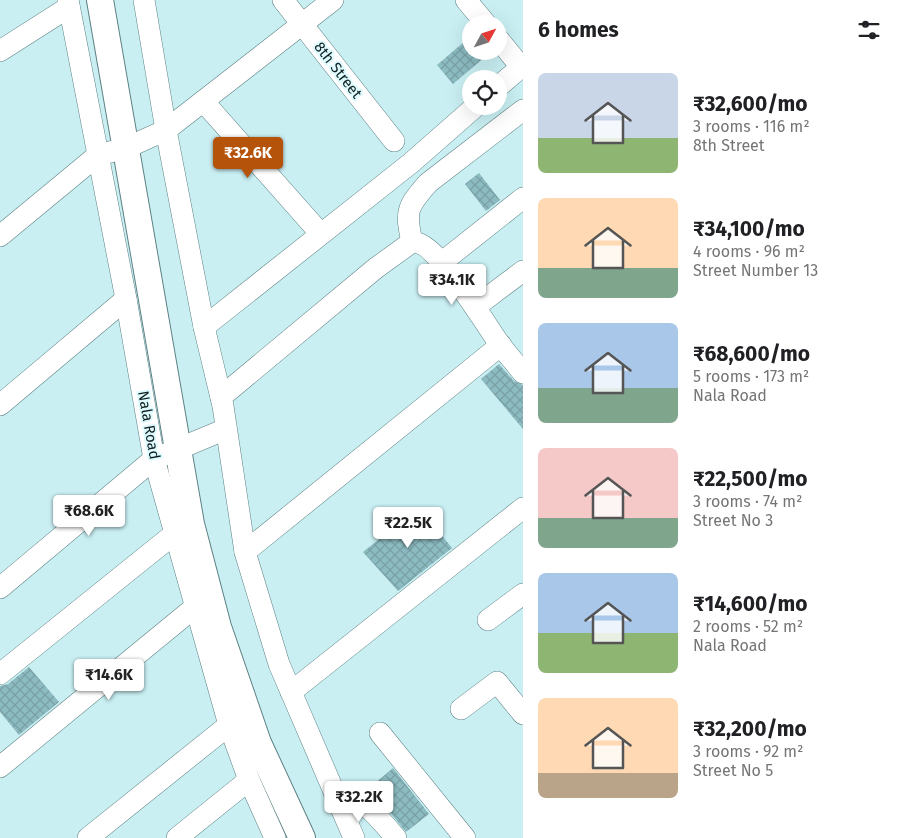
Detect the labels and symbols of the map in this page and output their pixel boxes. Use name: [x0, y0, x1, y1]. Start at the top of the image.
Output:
north arrow: [462, 15, 508, 60]
street label: 8th Street: [310, 38, 366, 102]
pin: ₹32.6K: [207, 136, 289, 179]
pin: ₹34.1K: [411, 264, 493, 306]
street label: Nala Road: [134, 389, 164, 461]
pin: ₹68.6K: [48, 494, 130, 537]
pin: ₹22.5K: [367, 506, 449, 549]
pin: ₹14.6K: [68, 658, 150, 701]
pin: ₹32.2K: [318, 780, 400, 823]

